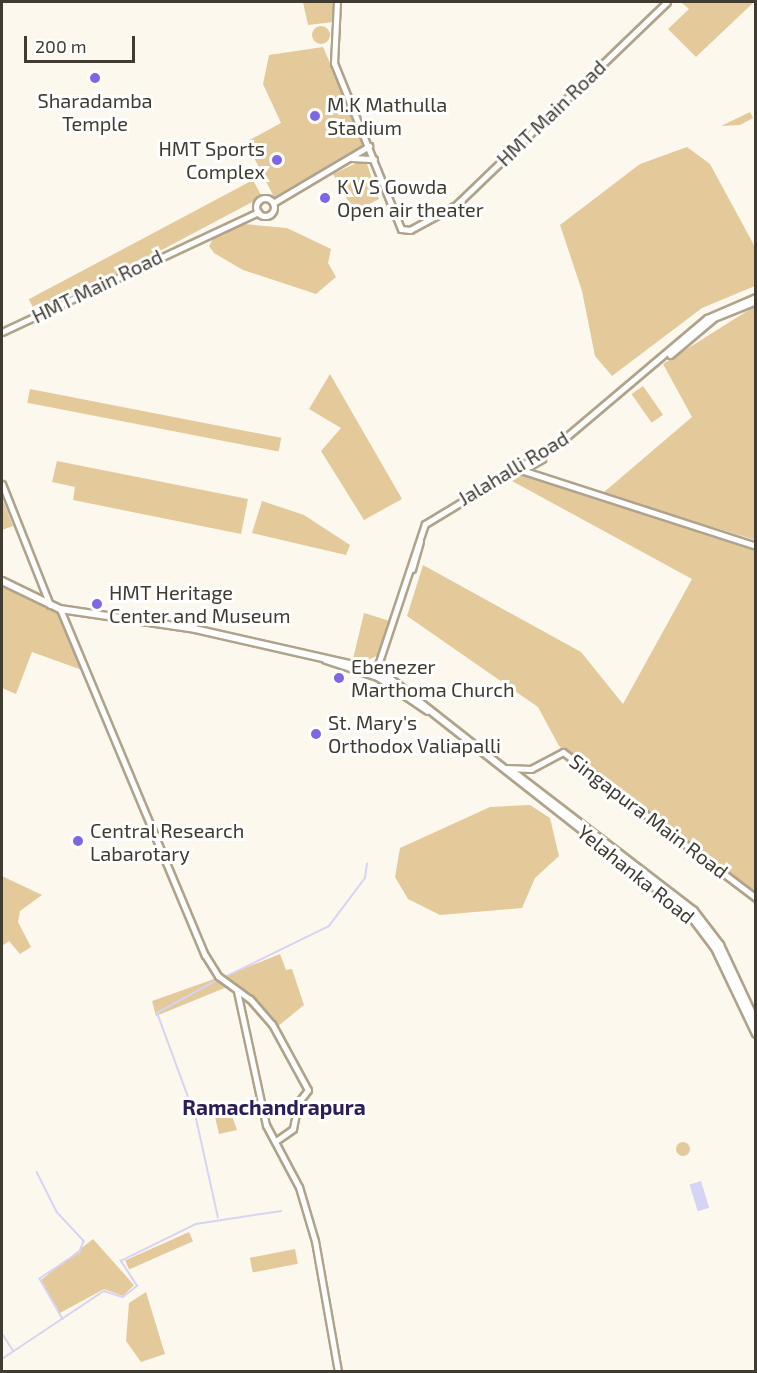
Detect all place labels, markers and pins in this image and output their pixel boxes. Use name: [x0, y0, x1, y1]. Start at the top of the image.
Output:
marker: Sharadamba Temple: [88, 71, 102, 85]
place label: Sharadamba Temple: [37, 88, 153, 135]
place label: M.K Mathulla Stadium: [327, 92, 447, 139]
marker: M.K Mathulla Stadium: [308, 109, 322, 123]
place label: HMT Sports Complex: [158, 136, 265, 183]
marker: HMT Sports Complex: [270, 153, 284, 167]
place label: K V S Gowda Open air theater: [337, 174, 485, 221]
marker: K V S Gowda Open air theater: [318, 191, 332, 205]
place label: HMT Heritage Center and Museum: [109, 580, 291, 627]
marker: HMT Heritage Center and Museum: [90, 597, 104, 611]
place label: Ebenezer Marthoma Church: [351, 654, 515, 701]
marker: Ebenezer Marthoma Church: [332, 671, 346, 685]
place label: St. Mary's Orthodox Valiapalli: [328, 710, 501, 757]
marker: St. Mary's Orthodox Valiapalli: [309, 727, 323, 741]
place label: Central Research Labarotary: [90, 818, 245, 865]
marker: Central Research Labarotary: [71, 834, 85, 848]

